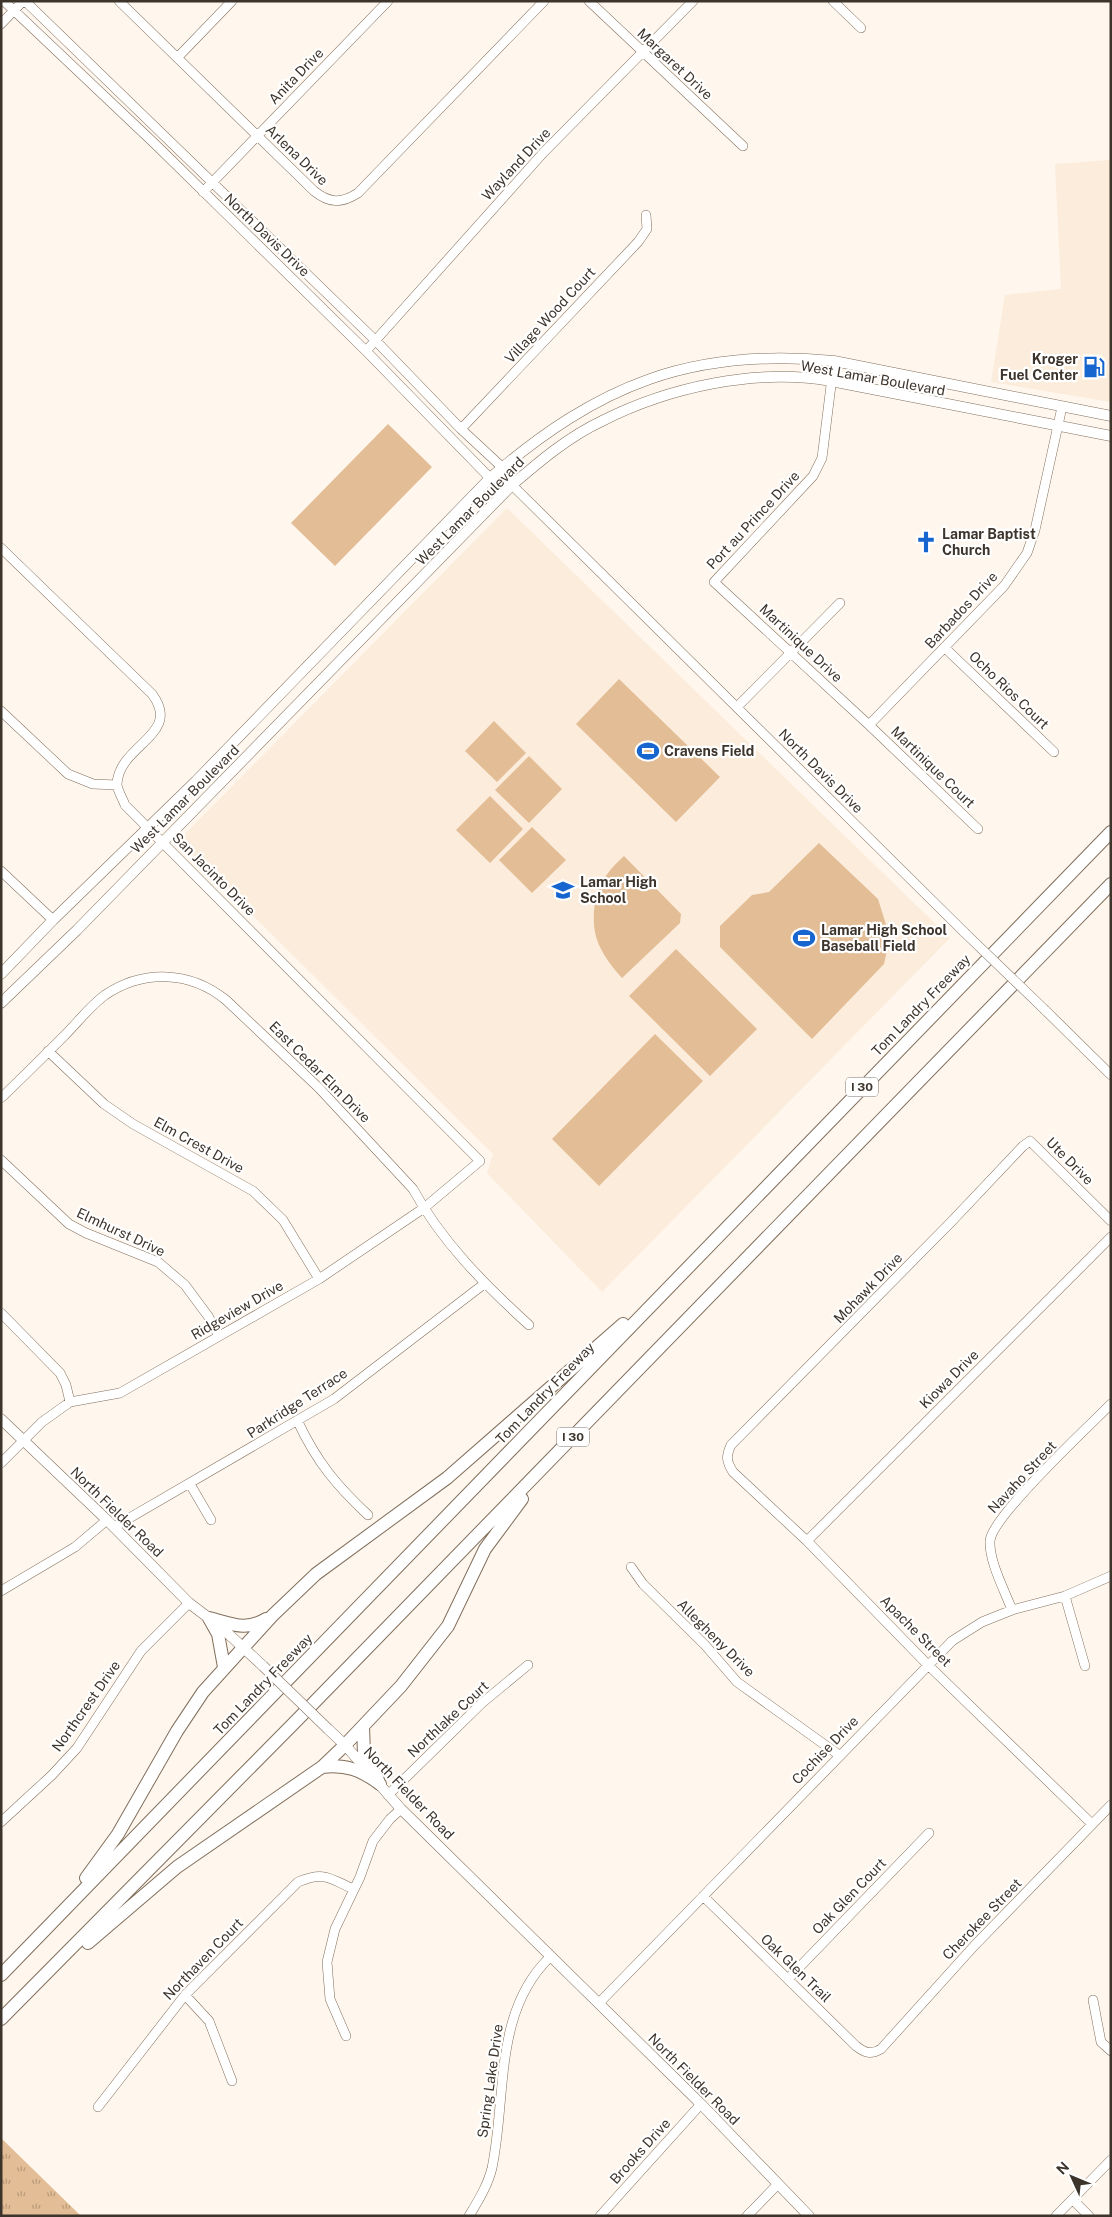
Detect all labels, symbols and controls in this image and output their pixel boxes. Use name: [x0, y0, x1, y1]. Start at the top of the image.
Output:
street label: Margaret Drive: [634, 25, 716, 103]
street label: Anita Drive: [265, 45, 327, 107]
street label: Arlena Drive: [263, 121, 331, 189]
street label: Wayland Drive: [478, 124, 554, 203]
street label: North Davis Drive: [221, 190, 313, 280]
street label: Village Wood Court: [501, 264, 599, 366]
place label: Kroger Fuel Center: [1000, 351, 1078, 383]
fuel station icon: Kroger Fuel Center: [1081, 354, 1107, 380]
street label: West Lamar Boulevard: [800, 357, 946, 399]
street label: West Lamar Boulevard: [413, 454, 527, 568]
street label: Port au Prince Drive: [703, 468, 803, 572]
place label: Lamar Baptist Church: [942, 526, 1036, 558]
church icon: Lamar Baptist Church: [913, 529, 939, 555]
street label: Barbados Drive: [921, 568, 1001, 652]
street label: Martinique Drive: [756, 601, 846, 685]
street label: Ocho Rios Court: [966, 648, 1052, 732]
street label: Martinique Court: [888, 723, 978, 811]
street label: North Davis Drive: [776, 726, 866, 816]
sports icon: Cravens Field: [635, 738, 661, 764]
street label: West Lamar Boulevard: [128, 742, 242, 856]
place label: Cravens Field: [664, 743, 754, 759]
street label: San Jacinto Drive: [169, 829, 259, 919]
place label: Lamar High School: [580, 874, 657, 906]
school or university icon: Lamar High School: [550, 877, 576, 903]
place label: Lamar High School Baseball Field: [821, 922, 948, 954]
sports icon: Lamar High School Baseball Field: [791, 925, 817, 951]
street label: Tom Landry Freeway: [868, 951, 974, 1059]
street label: East Cedar Elm Drive: [266, 1018, 374, 1126]
road number: I 30: [846, 1078, 878, 1096]
street label: Elm Crest Drive: [151, 1114, 247, 1176]
street label: Ute Drive: [1043, 1134, 1097, 1188]
street label: Elmhurst Drive: [74, 1205, 168, 1260]
street label: Mohawk Drive: [830, 1250, 906, 1326]
street label: Ridgeview Drive: [188, 1277, 286, 1343]
street label: Tom Landry Freeway: [492, 1339, 598, 1447]
street label: Kiowa Drive: [916, 1346, 982, 1412]
street label: Parkridge Terrace: [244, 1365, 350, 1441]
road number: I 30: [557, 1428, 589, 1446]
street label: Navaho Street: [984, 1438, 1060, 1516]
street label: North Fielder Road: [67, 1464, 167, 1560]
street label: Apache Street: [877, 1592, 955, 1670]
street label: Allegheny Drive: [674, 1596, 758, 1680]
street label: Tom Landry Freeway: [210, 1630, 316, 1738]
street label: Northcrest Drive: [49, 1657, 123, 1754]
street label: Northlake Court: [404, 1678, 492, 1760]
street label: Cochise Drive: [789, 1713, 862, 1787]
street label: North Fielder Road: [361, 1743, 457, 1843]
street label: Oak Glen Court: [809, 1855, 889, 1937]
street label: Cherokee Street: [939, 1875, 1025, 1963]
street label: Northaven Court: [160, 1915, 246, 2003]
street label: Oak Glen Trail: [758, 1931, 834, 2005]
street label: Spring Lake Drive: [474, 2023, 506, 2139]
street label: North Fielder Road: [645, 2030, 743, 2128]
street label: Brooks Drive: [607, 2115, 673, 2187]
north arrow: [1047, 2152, 1097, 2202]
text: N: [1053, 2158, 1072, 2177]

